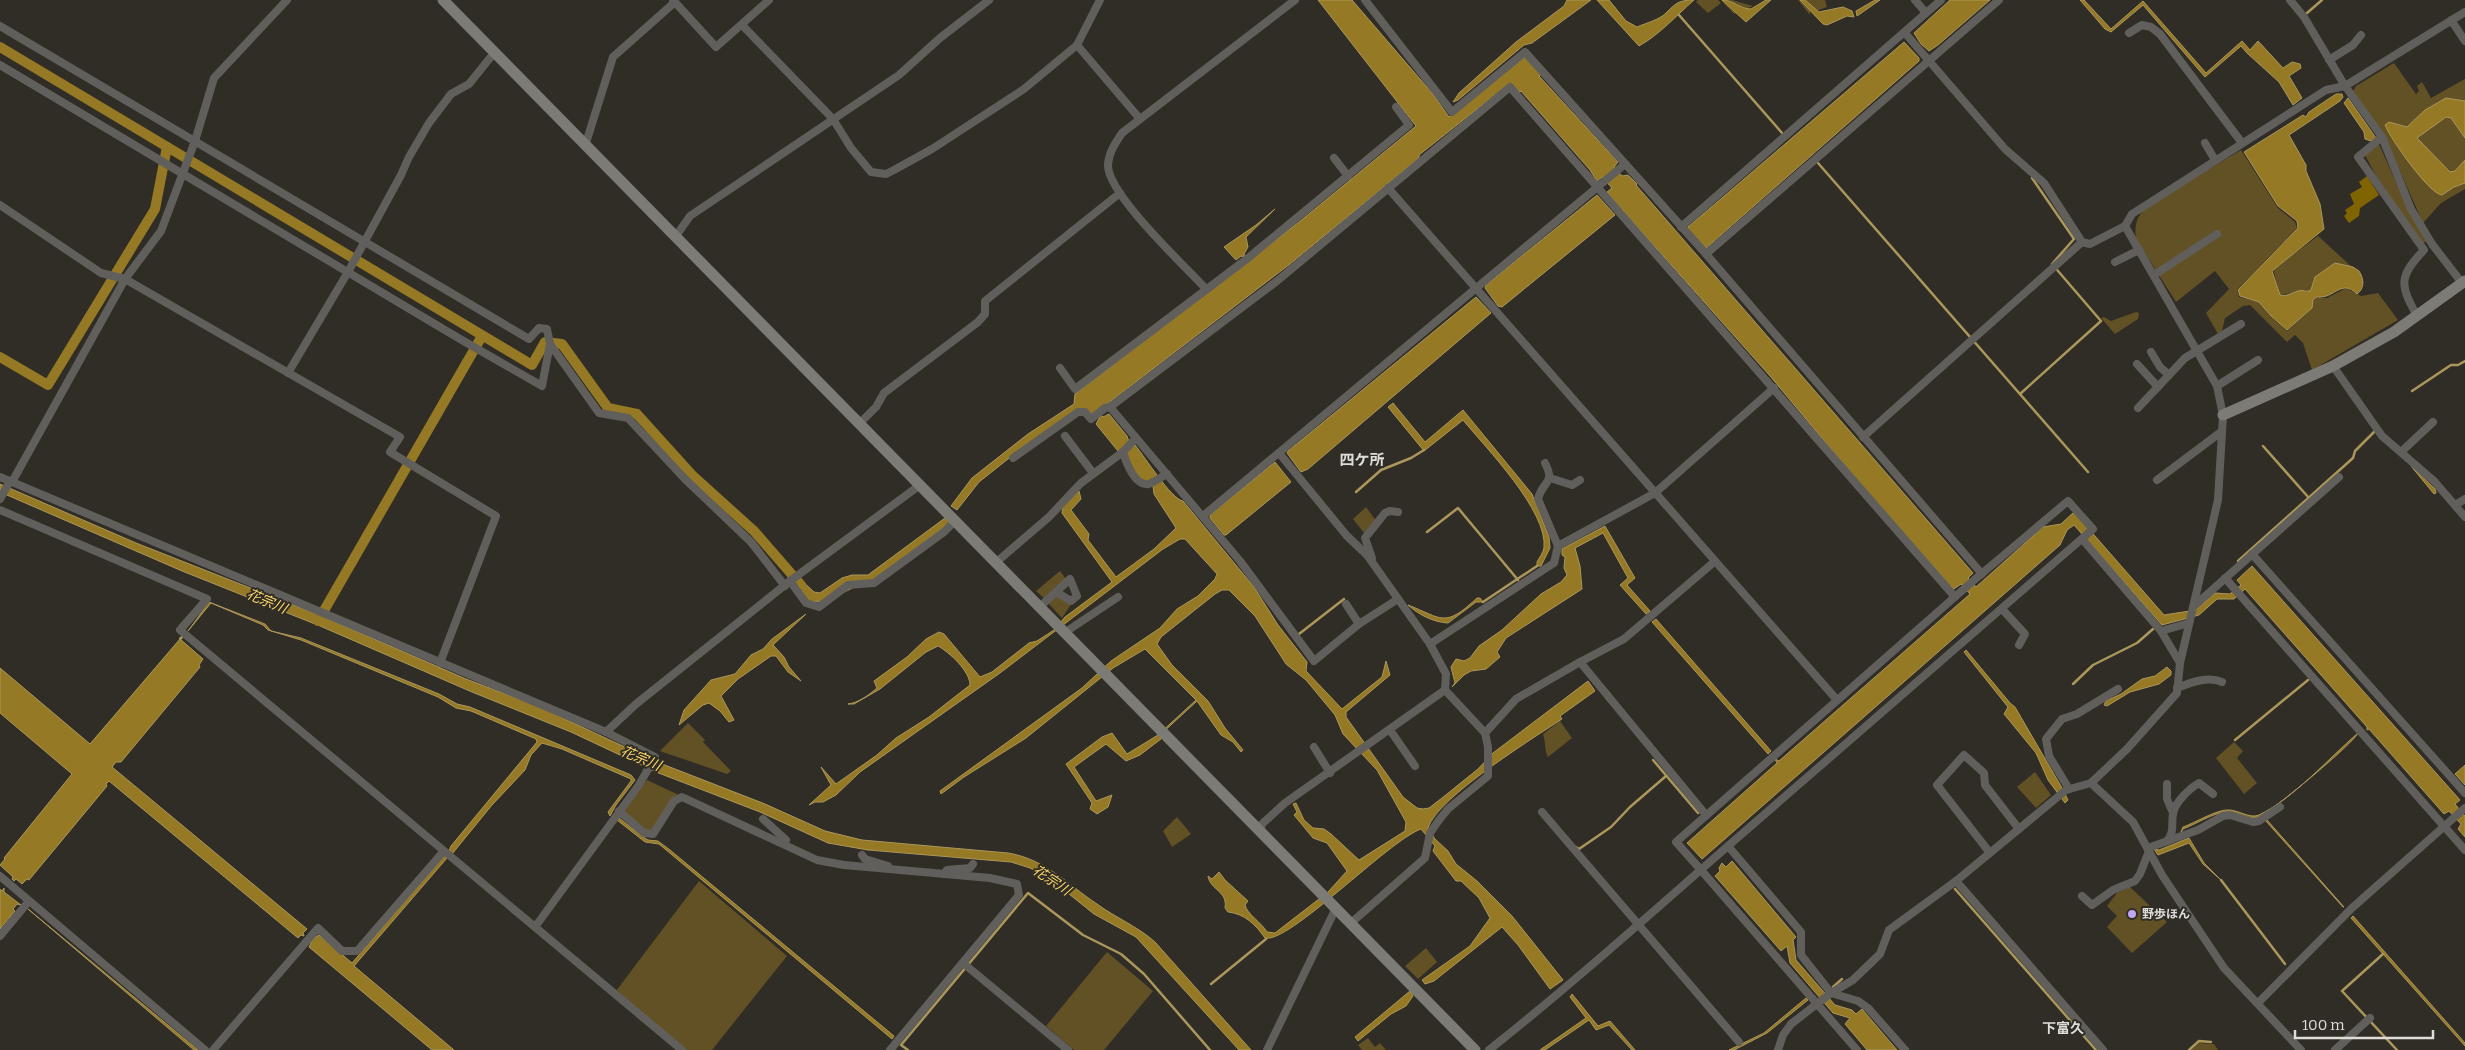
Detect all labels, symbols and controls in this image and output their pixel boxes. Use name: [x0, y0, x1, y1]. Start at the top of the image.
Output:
district label: 四ケ所: [1339, 451, 1385, 469]
water label: 花宗川: [244, 585, 291, 618]
water label: 花宗川: [618, 742, 665, 775]
water label: 花宗川: [1030, 862, 1076, 900]
place label: 野歩ほん: [2142, 907, 2190, 921]
marker: 野歩ほん: [2126, 908, 2138, 920]
scale bar: [2295, 1008, 2432, 1040]
text: 100 m: [2302, 1016, 2345, 1034]
district label: 下富久: [2042, 1020, 2084, 1037]

